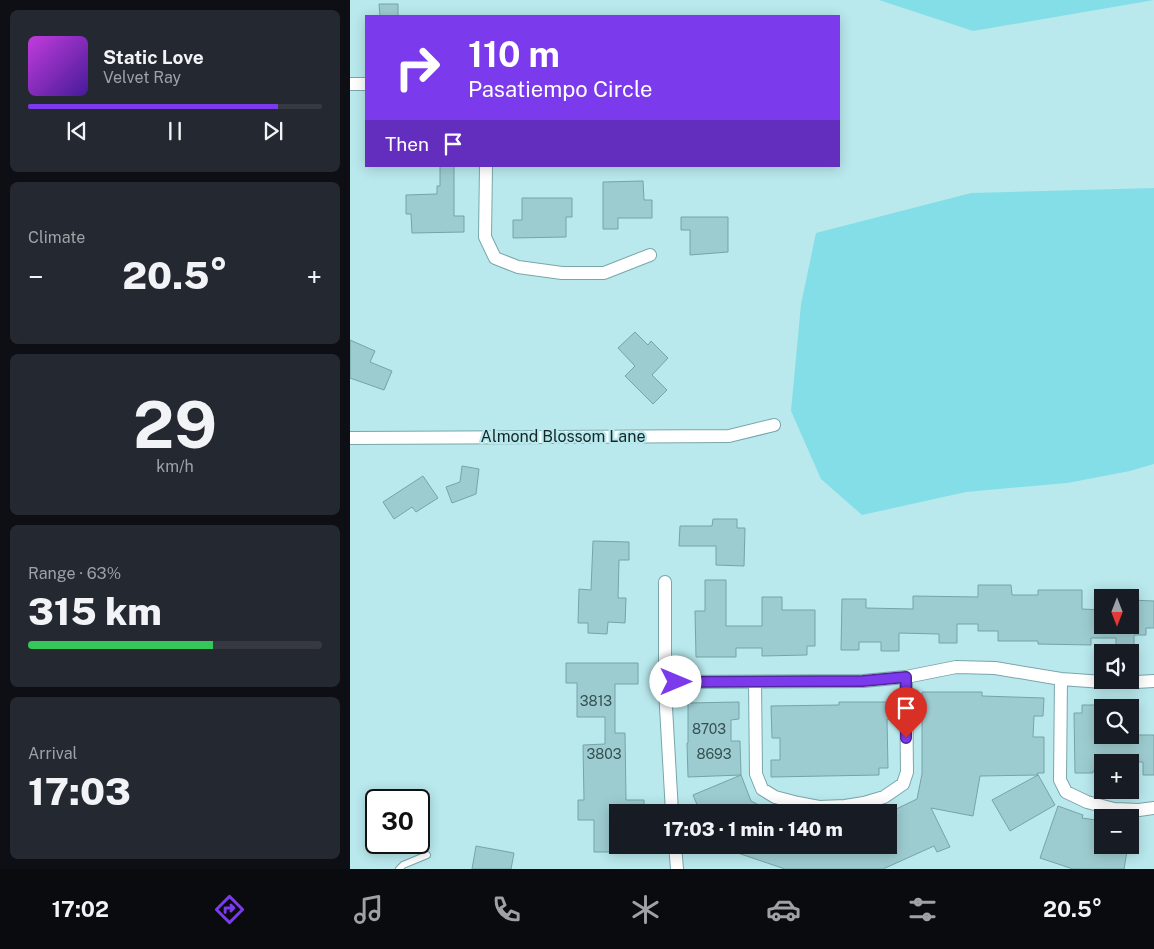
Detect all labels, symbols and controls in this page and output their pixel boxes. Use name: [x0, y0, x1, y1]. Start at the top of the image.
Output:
text: 110 m: [468, 34, 560, 75]
icon: right: [385, 35, 450, 100]
text: Static Love: [103, 46, 204, 68]
text: Velvet Ray: [103, 68, 181, 87]
text: Pasatiempo Circle: [468, 76, 653, 102]
icon: previous: [63, 117, 91, 145]
icon: pause: [161, 117, 189, 145]
icon: next: [259, 117, 287, 145]
icon: arrive: [439, 130, 467, 158]
text: Then: [385, 133, 429, 155]
text: Climate: [28, 228, 85, 247]
text: 20.5°: [122, 253, 228, 298]
text: −: [28, 260, 44, 293]
text: +: [306, 260, 322, 293]
text: 29: [133, 386, 217, 463]
street label: Almond Blossom Lane: [481, 427, 645, 446]
text: km/h: [156, 457, 194, 476]
text: Range · 63%: [28, 564, 121, 583]
text: 315 km: [28, 589, 162, 634]
north arrow: [1094, 589, 1139, 634]
map controls: [1094, 589, 1139, 854]
button: sound: [1094, 644, 1139, 689]
position arrow: [649, 655, 701, 707]
pin: [885, 687, 927, 738]
house number: 3813: [580, 693, 612, 709]
icon: arrive: [892, 694, 920, 722]
button: search: [1094, 699, 1139, 744]
house number: 8703: [692, 721, 726, 737]
text: Arrival: [28, 744, 77, 763]
house number: 3803: [587, 746, 622, 762]
house number: 8693: [696, 746, 732, 762]
button: +: [1094, 754, 1139, 799]
text: 17:03: [28, 769, 131, 814]
speed limit sign: 30: [365, 789, 430, 854]
button: −: [1094, 809, 1139, 854]
text: 17:03 · 1 min · 140 m: [663, 818, 843, 840]
icon: directions: [212, 892, 247, 927]
icon: music: [351, 892, 386, 927]
icon: phone: [489, 892, 524, 927]
icon: climate: [628, 892, 663, 927]
icon: car: [766, 892, 801, 927]
icon: filters: [905, 892, 940, 927]
text: 17:02: [52, 896, 109, 922]
text: 20.5°: [1043, 896, 1102, 922]

